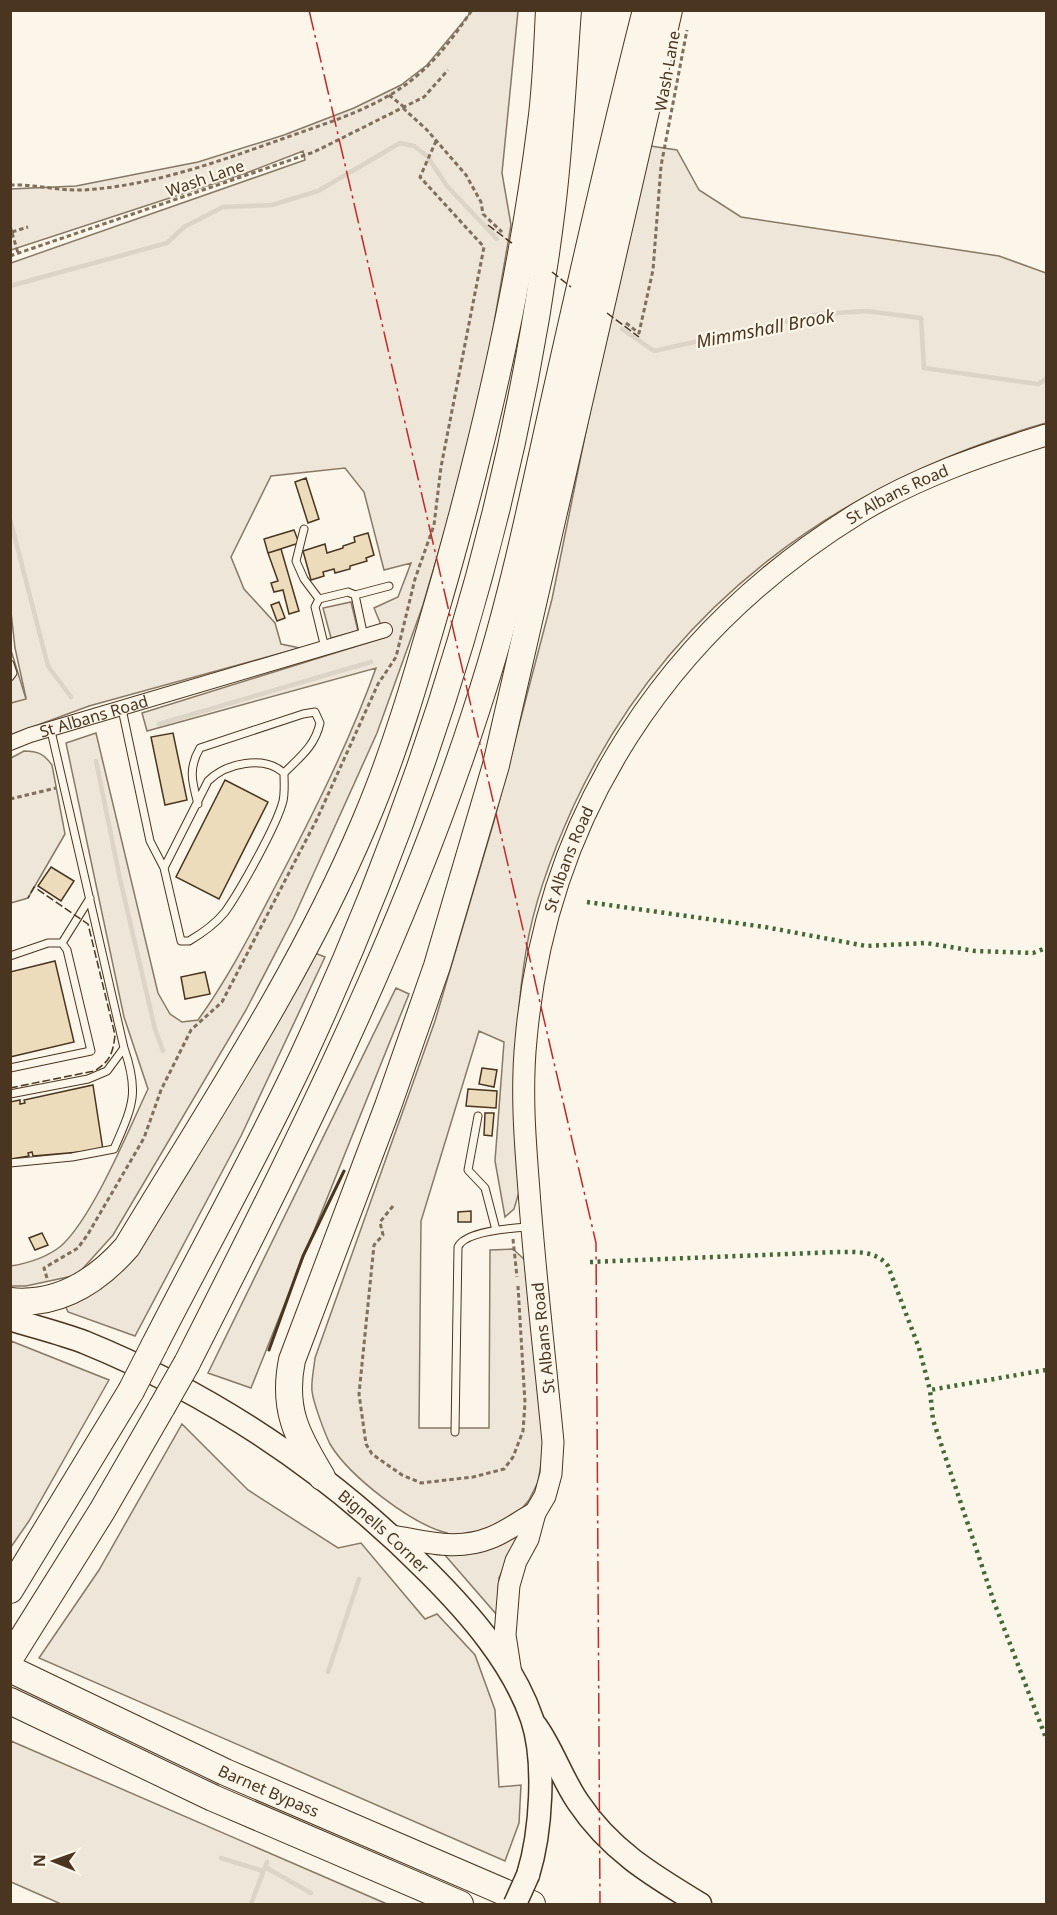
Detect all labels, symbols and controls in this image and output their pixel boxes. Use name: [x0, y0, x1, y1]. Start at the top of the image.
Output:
street label: Wash Lane: [649, 29, 685, 113]
street label: Wash Lane: [163, 154, 247, 202]
water label: Mimmshall Brook: [694, 303, 837, 353]
street label: St Albans Road: [842, 459, 952, 529]
street label: St Albans Road: [37, 690, 151, 743]
street label: St Albans Road: [539, 802, 599, 915]
street label: St Albans Road: [526, 1281, 560, 1395]
street label: Bignells Corner: [334, 1484, 434, 1578]
street label: Barnet Bypass: [215, 1759, 323, 1822]
north arrow: [24, 1831, 84, 1891]
text: N: [28, 1854, 50, 1867]

